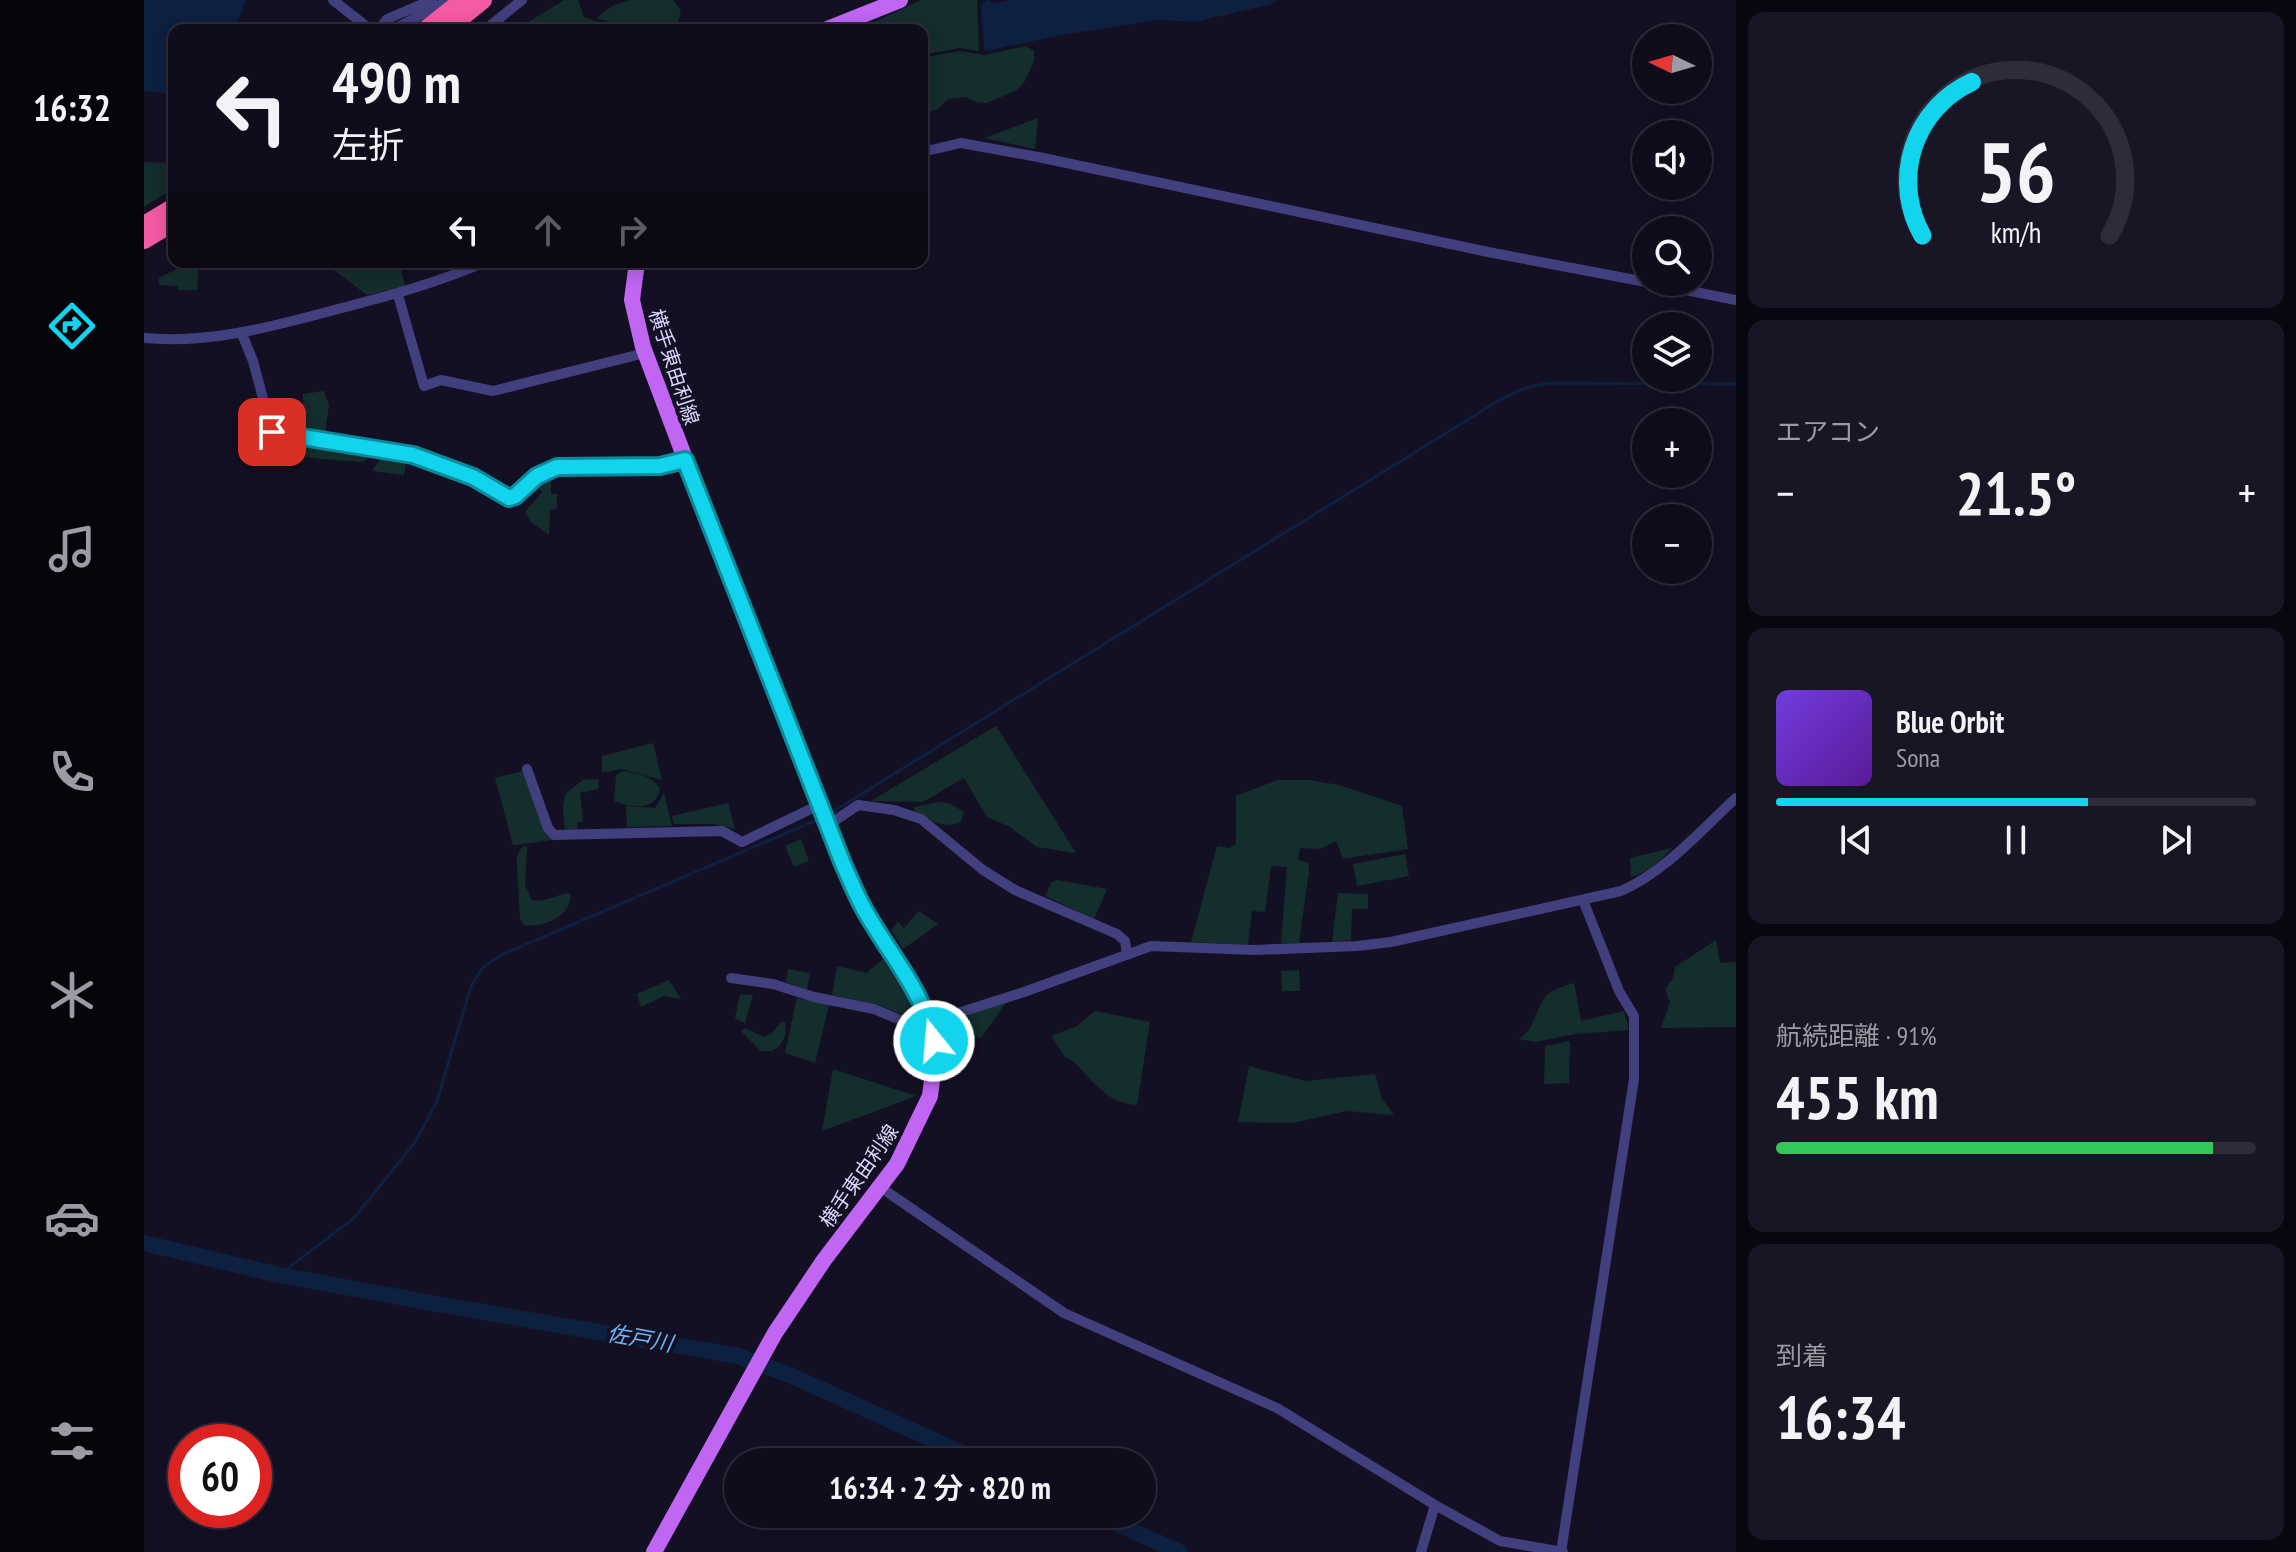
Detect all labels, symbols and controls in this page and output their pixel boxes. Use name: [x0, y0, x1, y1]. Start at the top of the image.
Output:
north arrow: [1632, 24, 1712, 104]
map controls: [1632, 24, 1712, 584]
text: 490 m: [332, 46, 461, 118]
icon: left: [200, 56, 304, 160]
text: 16:32: [33, 84, 111, 131]
text: 56: [1976, 117, 2056, 225]
button: sound: [1632, 120, 1712, 200]
text: 左折: [332, 121, 404, 168]
icon: left: [442, 208, 486, 252]
icon: ahead: [526, 208, 570, 252]
icon: right: [610, 208, 654, 252]
text: km/h: [1991, 214, 2041, 251]
button: search: [1632, 216, 1712, 296]
icon: directions: [44, 298, 100, 354]
street label: 横手東由利線: [643, 306, 705, 428]
button: layers: [1632, 312, 1712, 392]
pin: [238, 398, 306, 466]
button: +: [1632, 408, 1712, 488]
icon: arrive: [250, 410, 294, 454]
text: エアコン: [1776, 415, 1880, 448]
text: 21.5°: [1956, 454, 2076, 532]
text: −: [1776, 464, 1794, 521]
text: +: [2238, 464, 2256, 521]
button: −: [1632, 504, 1712, 584]
icon: music: [44, 521, 100, 577]
text: Blue Orbit: [1896, 702, 2004, 741]
text: Sona: [1896, 741, 1940, 774]
icon: phone: [44, 744, 100, 800]
icon: previous: [1834, 818, 1878, 862]
icon: pause: [1994, 818, 2038, 862]
icon: next: [2154, 818, 2198, 862]
icon: climate: [44, 967, 100, 1023]
position arrow: [892, 999, 976, 1083]
text: 航続距離 · 91%: [1776, 1019, 1937, 1052]
text: 455 km: [1776, 1058, 1939, 1136]
street label: 横手東由利線: [814, 1119, 904, 1233]
icon: car: [44, 1190, 100, 1246]
water label: 佐戸川: [605, 1318, 677, 1358]
text: 到着: [1776, 1339, 1828, 1372]
text: 16:34: [1776, 1378, 1906, 1456]
icon: filters: [44, 1413, 100, 1469]
speed limit sign: 60: [168, 1424, 272, 1528]
text: 16:34 · 2 分 · 820 m: [829, 1468, 1051, 1507]

